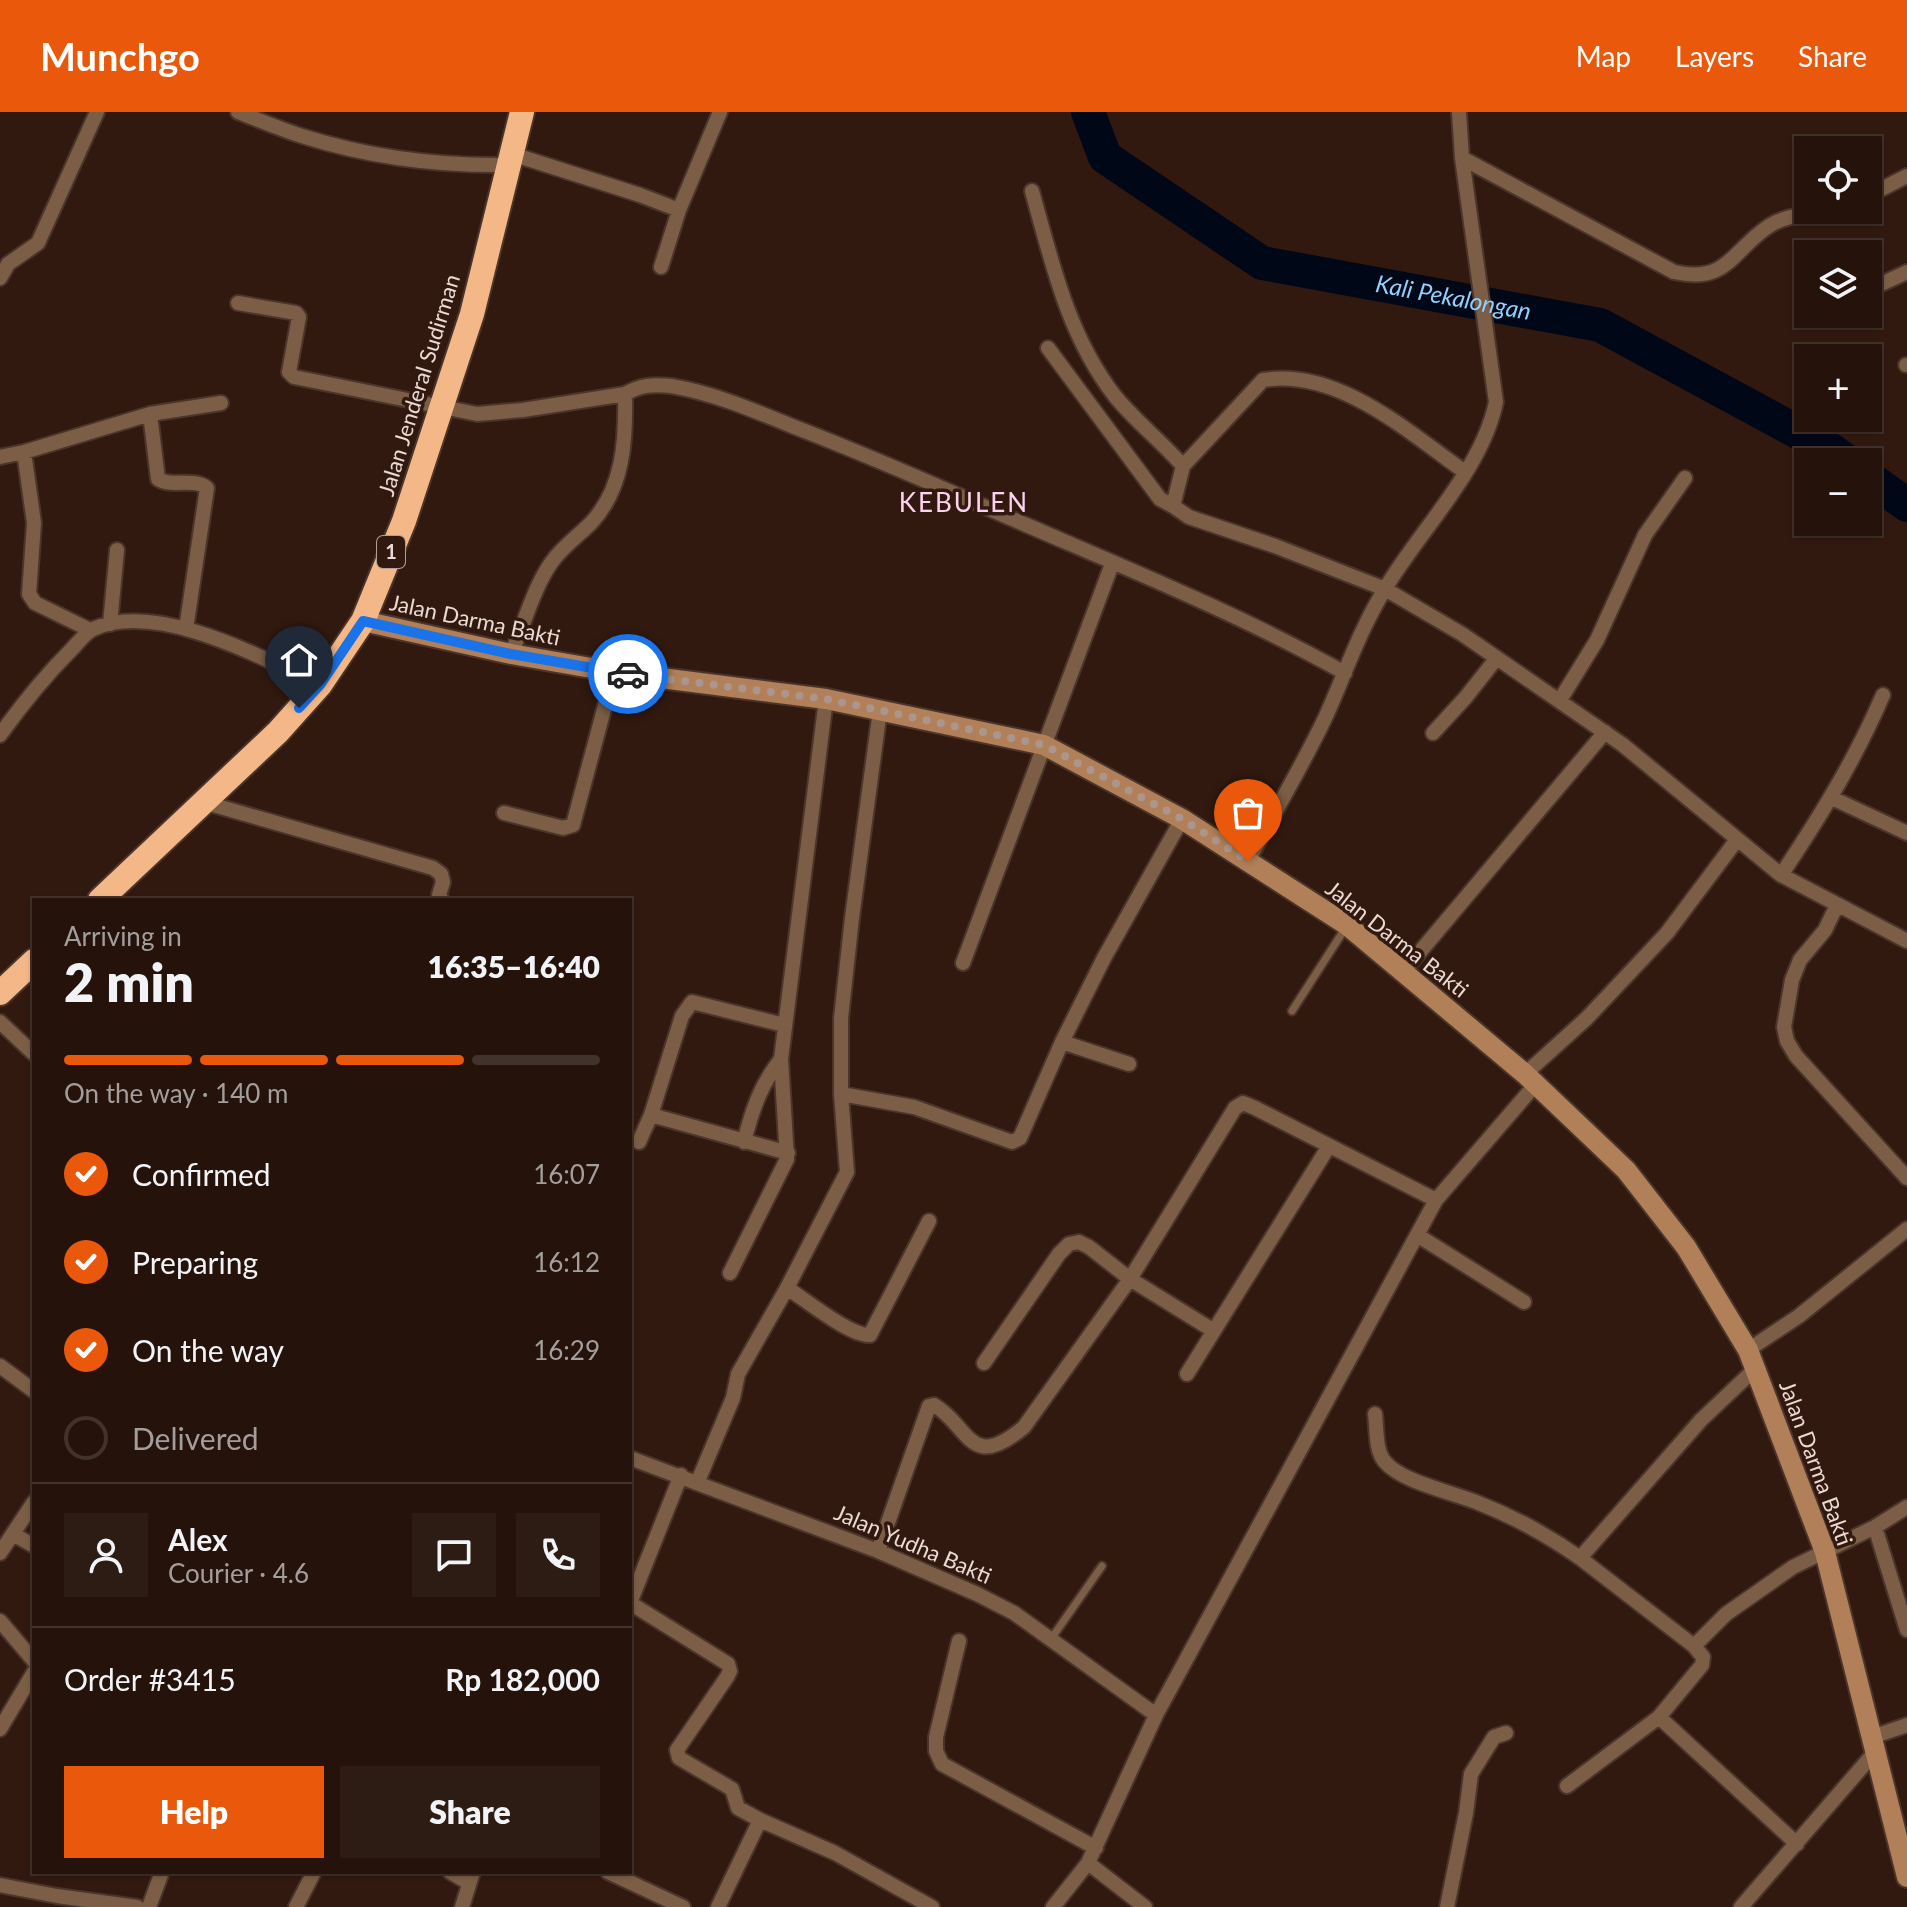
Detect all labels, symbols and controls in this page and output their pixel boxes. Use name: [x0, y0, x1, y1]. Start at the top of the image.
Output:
text: Munchgo: [40, 33, 200, 79]
text: Map: [1576, 39, 1631, 73]
text: Layers: [1675, 39, 1754, 73]
text: Share: [1798, 39, 1867, 73]
map controls: [1794, 136, 1882, 536]
button: locate: [1794, 136, 1882, 224]
button: layers: [1794, 240, 1882, 328]
water label: Kali Pekalongan: [1374, 268, 1534, 325]
street label: Jalan Jenderal Sudirman: [372, 271, 465, 499]
button: +: [1794, 344, 1882, 432]
button: −: [1794, 448, 1882, 536]
district label: KEBULEN: [899, 486, 1029, 518]
road number: 1: [377, 536, 405, 568]
street label: Jalan Darma Bakti: [387, 588, 563, 651]
pin: [265, 626, 333, 708]
courier: [588, 634, 668, 714]
icon: home: [277, 638, 321, 682]
icon: car: [606, 652, 650, 696]
pin: [1214, 779, 1282, 861]
icon: bag: [1226, 791, 1270, 835]
street label: Jalan Darma Bakti: [1321, 875, 1474, 1003]
text: Arriving in: [64, 920, 182, 952]
text: 16:35–16:40: [427, 948, 600, 984]
text: 2 min: [64, 951, 194, 1013]
text: On the way · 140 m: [64, 1077, 288, 1109]
icon: check: [64, 1152, 108, 1196]
text: Confirmed: [132, 1156, 271, 1192]
text: 16:07: [533, 1158, 600, 1190]
icon: check: [64, 1240, 108, 1284]
text: Preparing: [132, 1244, 258, 1280]
text: 16:12: [533, 1246, 600, 1278]
icon: check: [64, 1328, 108, 1372]
text: On the way: [132, 1332, 284, 1368]
text: 16:29: [533, 1334, 600, 1366]
street label: Jalan Darma Bakti: [1774, 1377, 1859, 1549]
text: Delivered: [132, 1420, 259, 1456]
street label: Jalan Yudha Bakti: [831, 1498, 996, 1589]
button: person: [64, 1513, 148, 1597]
button: chat: [412, 1513, 496, 1597]
button: phone: [516, 1513, 600, 1597]
text: Alex: [168, 1521, 228, 1557]
text: Courier · 4.6: [168, 1557, 309, 1589]
text: Order #3415: [64, 1661, 236, 1697]
text: Rp 182,000: [445, 1661, 600, 1697]
button: Help: [64, 1766, 324, 1858]
button: Share: [340, 1766, 600, 1858]

